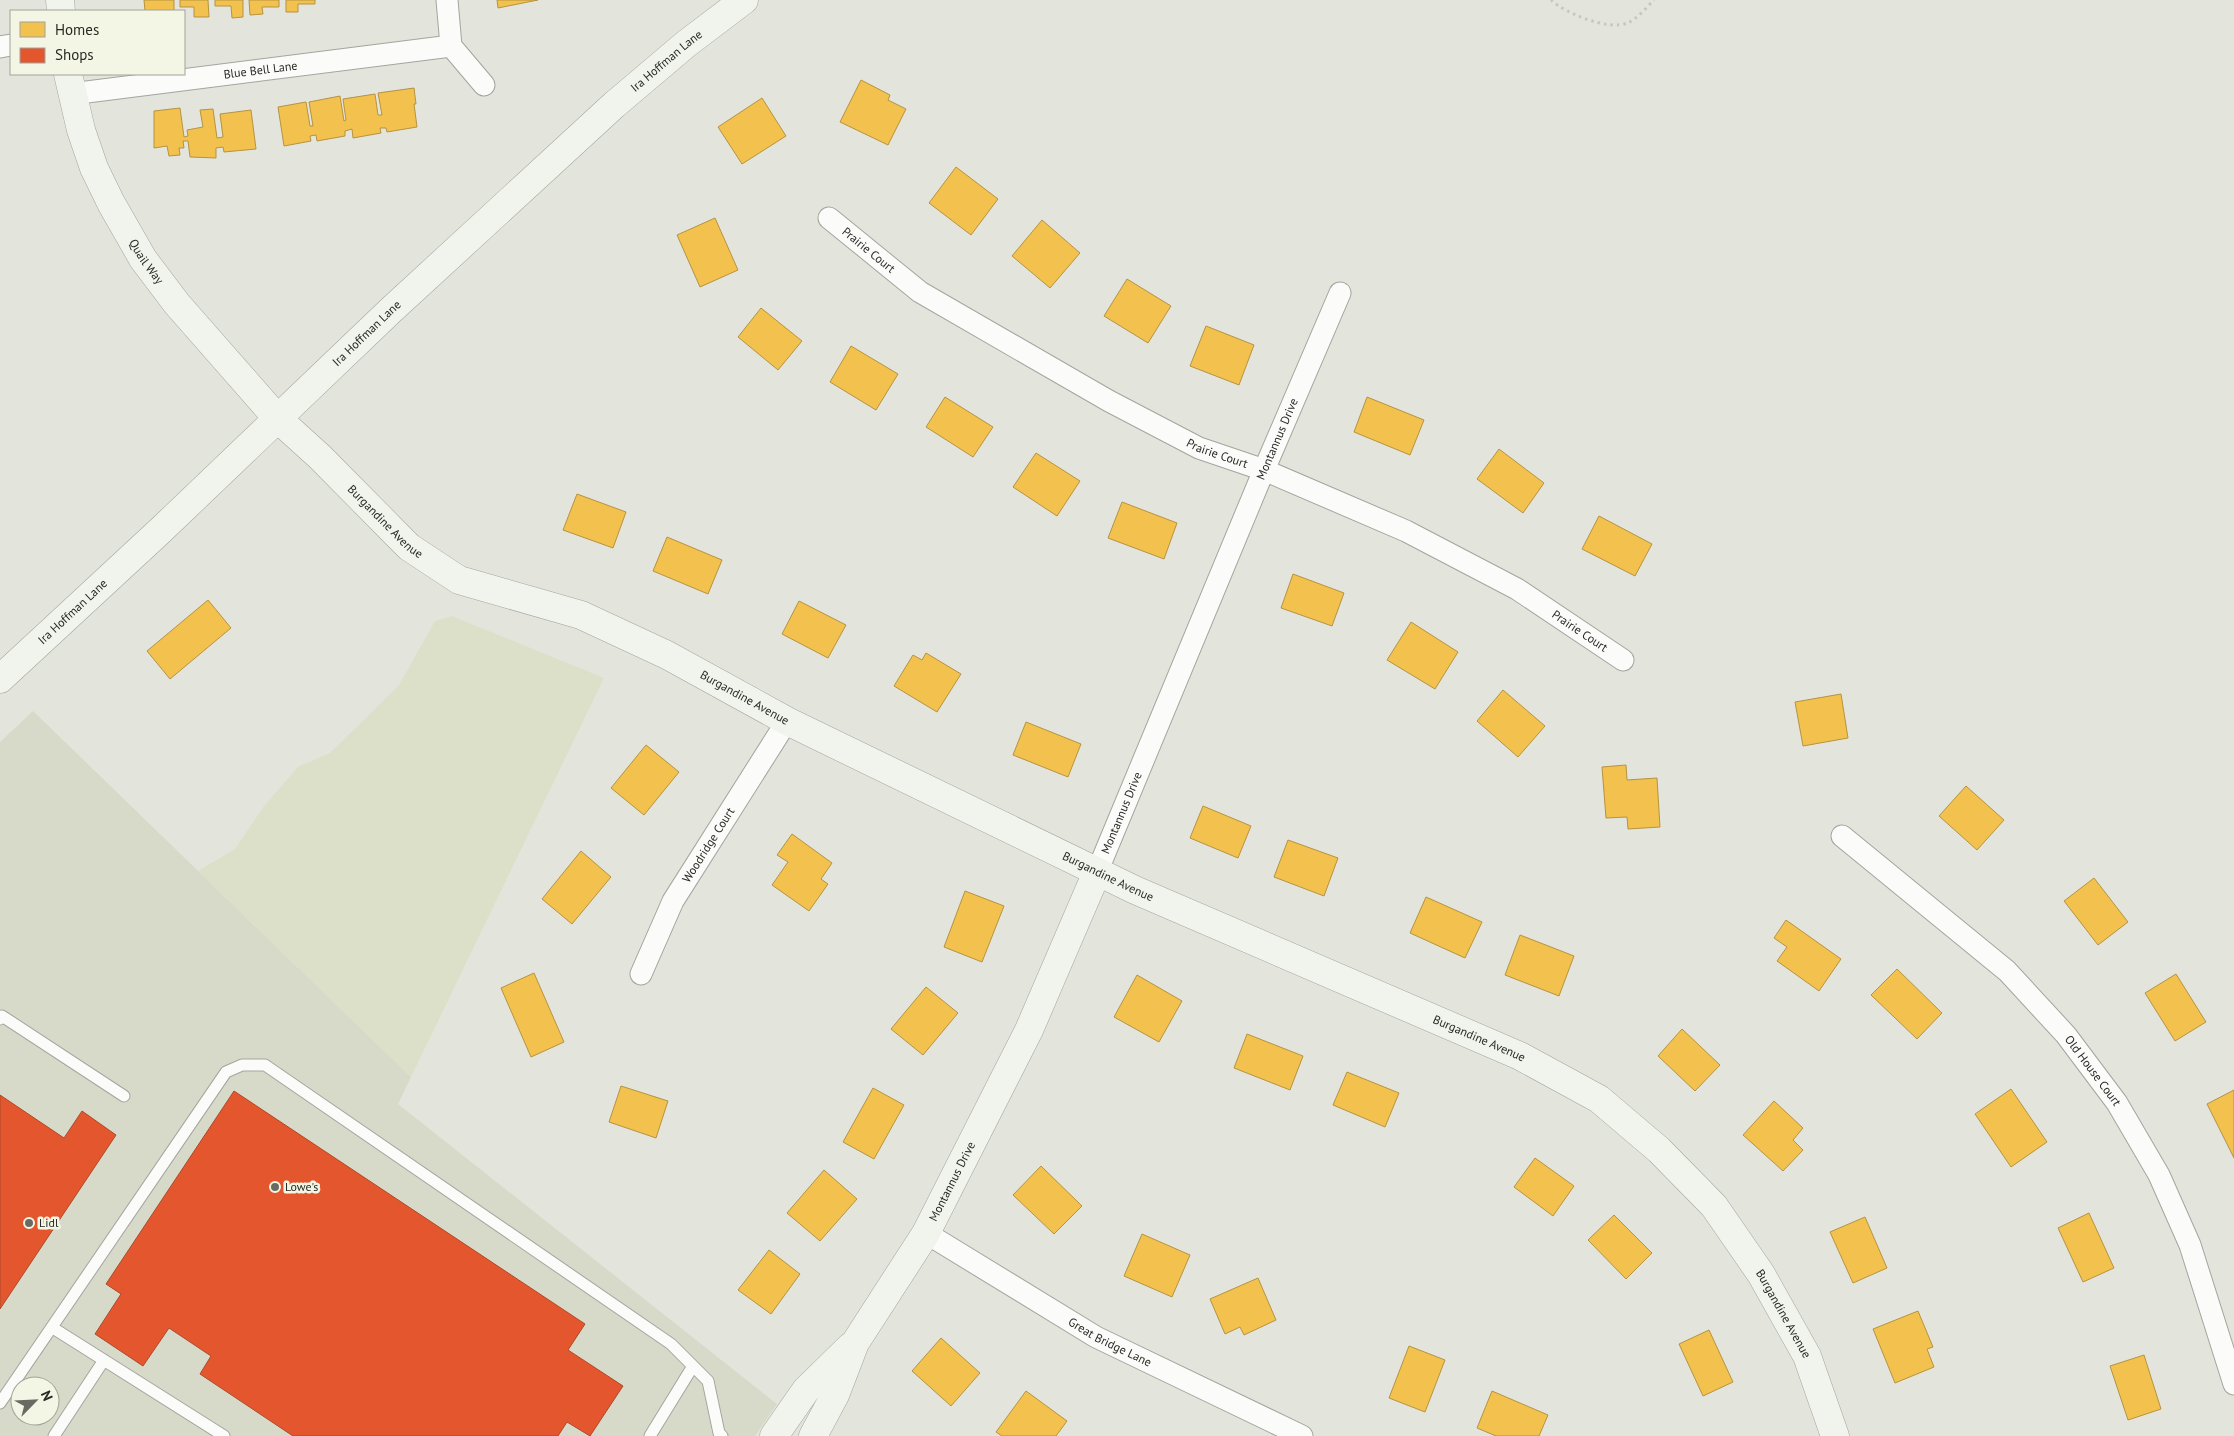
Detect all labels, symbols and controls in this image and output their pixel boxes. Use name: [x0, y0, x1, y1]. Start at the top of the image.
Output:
legend: [10, 10, 185, 75]
text: Homes: [55, 20, 99, 39]
street label: Ira Hoffman Lane: [627, 26, 705, 95]
text: Shops: [55, 45, 94, 64]
street label: Blue Bell Lane: [223, 57, 298, 82]
street label: Prairie Court: [839, 224, 898, 276]
street label: Quail Way: [126, 236, 167, 287]
street label: Ira Hoffman Lane: [329, 297, 404, 369]
street label: Montannus Drive: [1253, 396, 1301, 482]
street label: Prairie Court: [1184, 435, 1250, 471]
street label: Burgandine Avenue: [345, 481, 426, 561]
street label: Ira Hoffman Lane: [35, 576, 110, 647]
street label: Prairie Court: [1549, 607, 1611, 655]
street label: Burgandine Avenue: [698, 667, 792, 728]
street label: Montannus Drive: [1097, 769, 1145, 856]
street label: Woodridge Court: [679, 804, 737, 885]
street label: Burgandine Avenue: [1060, 848, 1156, 904]
street label: Burgandine Avenue: [1431, 1011, 1528, 1065]
street label: Old House Court: [2062, 1032, 2125, 1108]
street label: Montannus Drive: [925, 1139, 978, 1224]
place label: Lowe's: [285, 1179, 318, 1194]
marker: Lowe's: [269, 1181, 281, 1193]
place label: Lidl: [39, 1215, 59, 1230]
marker: Lidl: [23, 1217, 35, 1229]
street label: Burgandine Avenue: [1753, 1266, 1815, 1361]
street label: Great Bridge Lane: [1066, 1314, 1154, 1370]
north arrow: [10, 1376, 60, 1426]
text: N: [37, 1388, 57, 1404]

